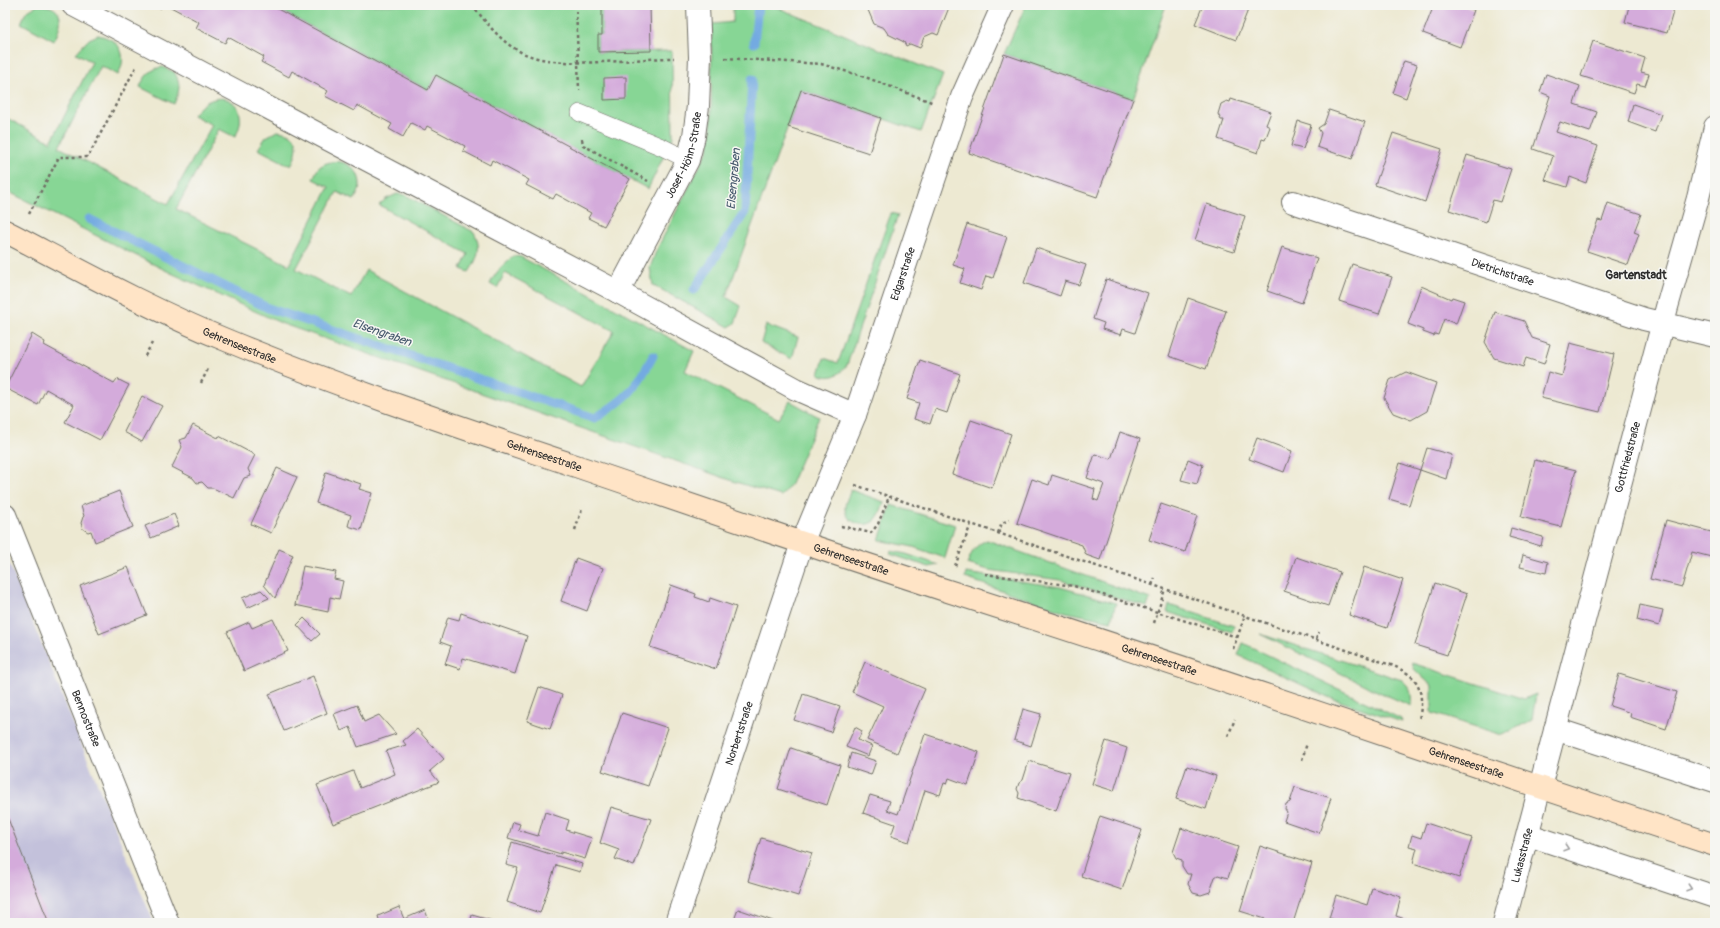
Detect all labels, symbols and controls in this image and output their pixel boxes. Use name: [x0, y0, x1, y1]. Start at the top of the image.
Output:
street label: Josef-Höhn-Straße: [663, 110, 704, 200]
water label: Elsengraben: [724, 147, 744, 210]
street label: Edgarstraße: [888, 245, 918, 302]
street label: Dietrichstraße: [1470, 255, 1536, 289]
district label: Gartenstadt: [1605, 268, 1668, 283]
water label: Elsengraben: [351, 316, 415, 350]
street label: Gehrenseestraße: [201, 324, 279, 366]
street label: Gottfriedstraße: [1612, 419, 1643, 494]
street label: Gehrenseestraße: [505, 437, 584, 474]
street label: Gehrenseestraße: [812, 541, 891, 578]
street label: Gehrenseestraße: [1120, 641, 1199, 678]
street label: Bennostraße: [69, 688, 104, 749]
street label: Norbertstraße: [722, 699, 756, 767]
street label: Gehrenseestraße: [1427, 744, 1506, 781]
street label: Lukasstraße: [1508, 826, 1536, 884]
one-way arrow: [1562, 843, 1569, 851]
one-way arrow: [1686, 884, 1693, 892]

